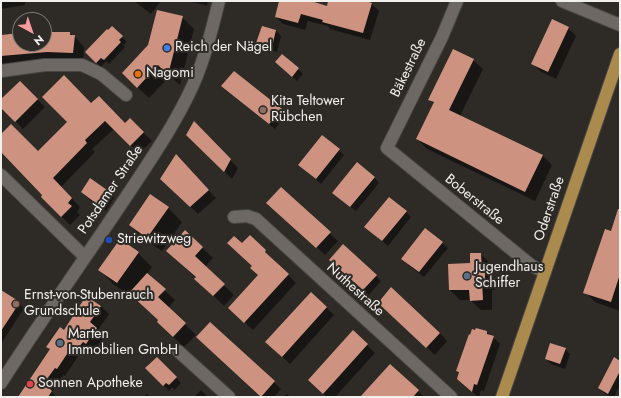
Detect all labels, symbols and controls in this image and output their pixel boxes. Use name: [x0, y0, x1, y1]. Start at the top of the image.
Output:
north arrow: [12, 12, 52, 52]
text: N: [31, 31, 48, 49]
street label: Bäkestraße: [388, 36, 430, 100]
place label: Reich der Nägel: [175, 40, 272, 56]
marker: Reich der Nägel: [162, 43, 172, 53]
place label: Nagomi: [146, 66, 194, 82]
marker: Nagomi: [133, 69, 143, 79]
place label: Kita Teltower Rübchen: [271, 94, 344, 126]
marker: Kita Teltower Rübchen: [258, 105, 268, 115]
street label: Potsdamer Straße: [75, 142, 147, 238]
street label: Boberstraße: [441, 171, 507, 229]
street label: Oderstraße: [531, 175, 569, 243]
place label: Striewitzweg: [117, 232, 191, 248]
marker: Striewitzweg: [104, 235, 114, 245]
street label: Nuthestraße: [323, 260, 387, 320]
place label: Jugendhaus Schiffer: [475, 260, 543, 292]
marker: Jugendhaus Schiffer: [462, 271, 472, 281]
place label: Ernst-von-Stubenrauch Grundschule: [24, 288, 154, 320]
marker: Ernst-von-Stubenrauch Grundschule: [11, 299, 21, 309]
place label: Marten Immobilien GmbH: [68, 327, 178, 360]
marker: Marten Immobilien GmbH: [55, 338, 65, 348]
place label: Sonnen Apotheke: [38, 376, 143, 392]
marker: Sonnen Apotheke: [25, 379, 35, 389]

